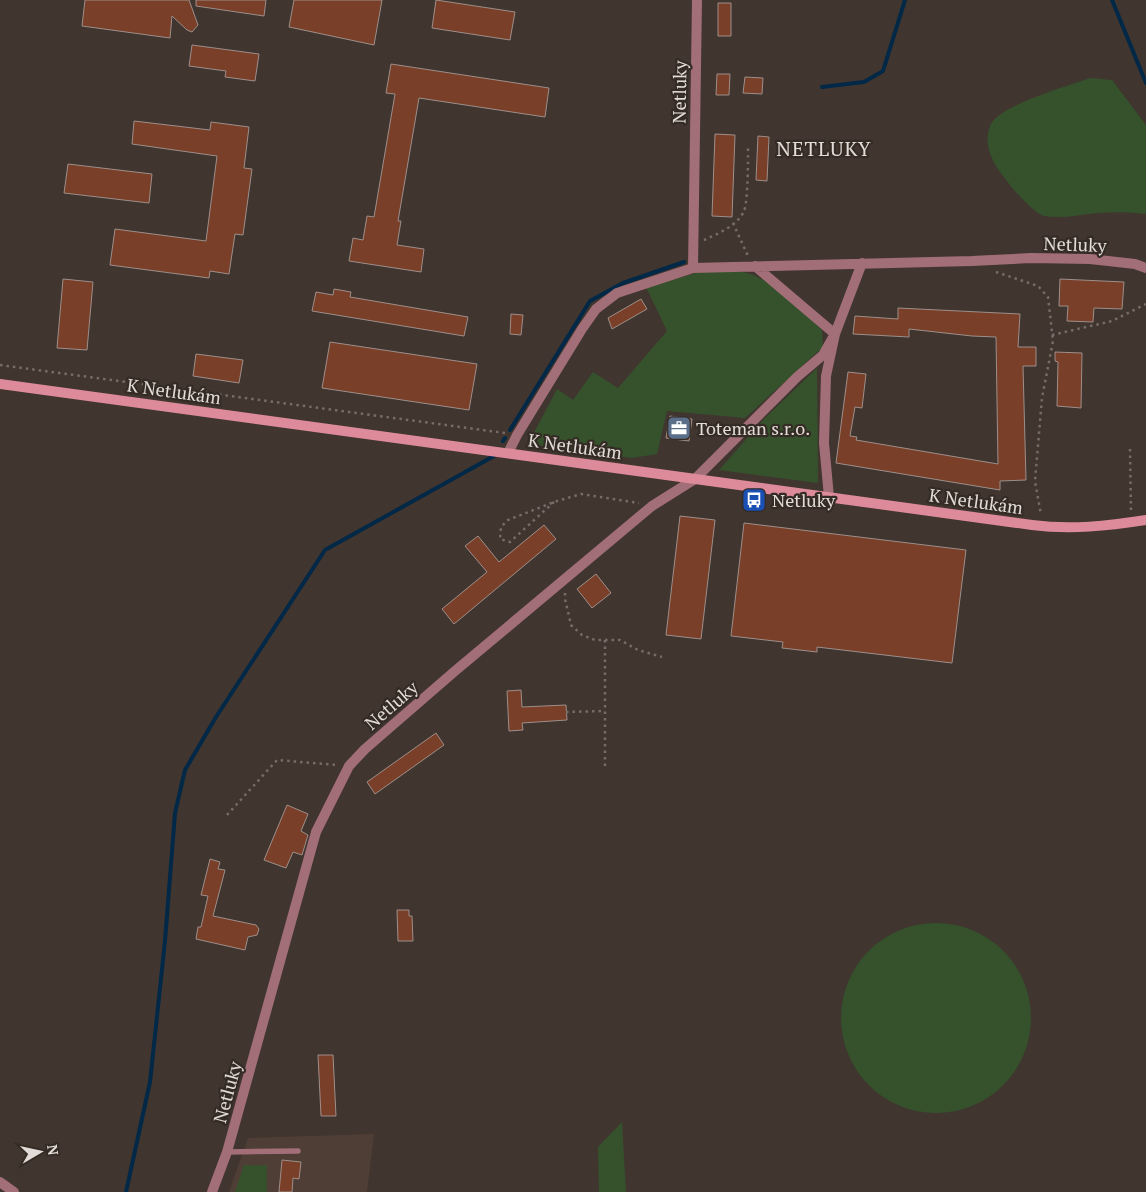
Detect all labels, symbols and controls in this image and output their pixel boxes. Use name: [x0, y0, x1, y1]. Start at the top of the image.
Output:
street label: Netluky: [666, 59, 692, 124]
district label: NETLUKY: [776, 135, 872, 162]
street label: Netluky: [1043, 231, 1108, 257]
street label: K Netlukám: [126, 373, 223, 410]
office icon: Toteman s.r.o.: [666, 415, 692, 441]
place label: Toteman s.r.o.: [696, 416, 810, 440]
street label: K Netlukám: [527, 428, 624, 465]
street label: K Netlukám: [928, 483, 1025, 520]
bus stop icon: Netluky: [741, 487, 767, 513]
place label: Netluky: [772, 488, 836, 512]
street label: Netluky: [359, 675, 423, 735]
street label: Netluky: [207, 1058, 247, 1126]
north arrow: [15, 1127, 65, 1177]
text: N: [43, 1143, 64, 1157]

